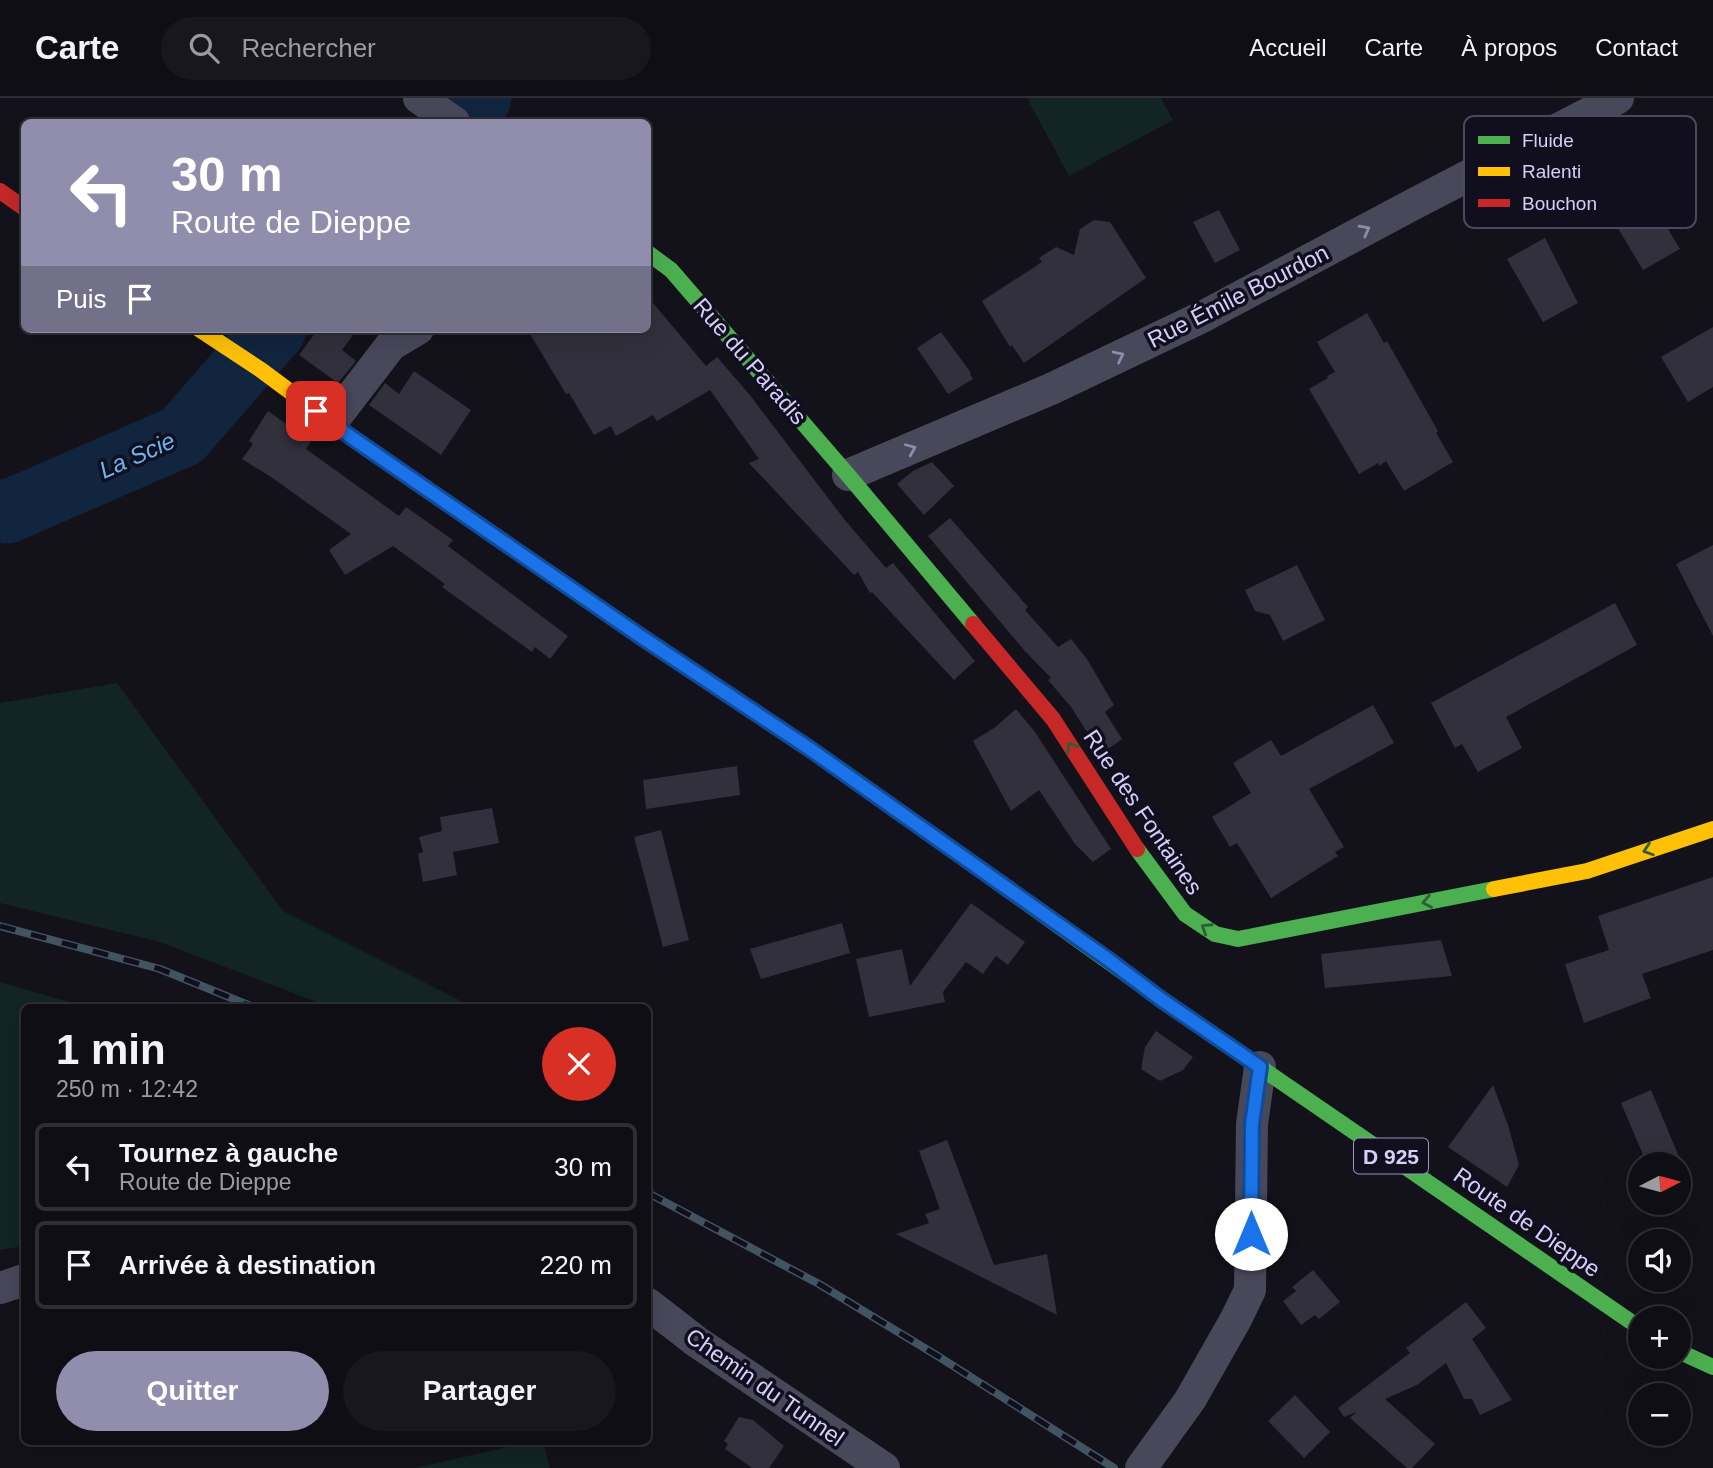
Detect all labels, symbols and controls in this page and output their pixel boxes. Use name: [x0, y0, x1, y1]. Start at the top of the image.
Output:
search box: [161, 17, 651, 80]
text: Carte: [35, 29, 119, 66]
icon: search: [185, 29, 223, 67]
text: Rechercher: [241, 33, 376, 63]
text: Accueil: [1249, 34, 1327, 61]
text: Carte: [1365, 34, 1423, 61]
text: À propos: [1461, 34, 1557, 61]
text: Contact: [1595, 34, 1678, 61]
legend: [1464, 116, 1696, 228]
text: Fluide: [1522, 130, 1574, 151]
icon: left: [56, 147, 147, 238]
text: 30 m: [171, 147, 283, 201]
text: Ralenti: [1522, 161, 1581, 182]
text: Bouchon: [1522, 193, 1597, 214]
text: Route de Dieppe: [171, 204, 411, 240]
one-way arrow: [1358, 225, 1370, 238]
street label: Rue Émile Bourdon: [1143, 239, 1333, 353]
icon: arrive: [121, 280, 159, 318]
text: Puis: [56, 284, 107, 314]
street label: Rue du Paradis: [688, 293, 812, 429]
one-way arrow: [1112, 351, 1124, 365]
pin: [286, 381, 346, 441]
icon: arrive: [297, 392, 335, 430]
water label: La Scie: [95, 426, 179, 484]
one-way arrow: [905, 443, 917, 457]
street label: Rue des Fontaines: [1078, 725, 1208, 899]
one-way arrow: [1066, 741, 1079, 754]
one-way arrow: [1643, 842, 1655, 857]
one-way arrow: [1421, 894, 1433, 909]
one-way arrow: [1201, 923, 1214, 936]
text: 1 min: [56, 1026, 166, 1073]
button: close: [542, 1027, 616, 1101]
text: 250 m · 12:42: [56, 1076, 198, 1102]
text: Tournez à gauche: [119, 1138, 338, 1168]
road number: D 925: [1354, 1138, 1428, 1174]
icon: left: [60, 1148, 98, 1186]
text: 30 m: [554, 1152, 612, 1182]
north arrow: [1628, 1152, 1690, 1214]
map controls: [1628, 1152, 1691, 1446]
street label: Route de Dieppe: [1449, 1162, 1605, 1282]
text: Route de Dieppe: [119, 1169, 292, 1195]
position arrow: [1214, 1197, 1288, 1271]
button: sound: [1628, 1229, 1691, 1292]
icon: arrive: [60, 1246, 98, 1284]
text: Arrivée à destination: [119, 1250, 376, 1280]
text: 220 m: [540, 1250, 612, 1280]
button: +: [1628, 1306, 1691, 1369]
street label: Chemin du Tunnel: [681, 1323, 849, 1451]
button: Quitter: [56, 1351, 329, 1431]
button: Partager: [343, 1351, 616, 1431]
button: −: [1628, 1383, 1691, 1446]

